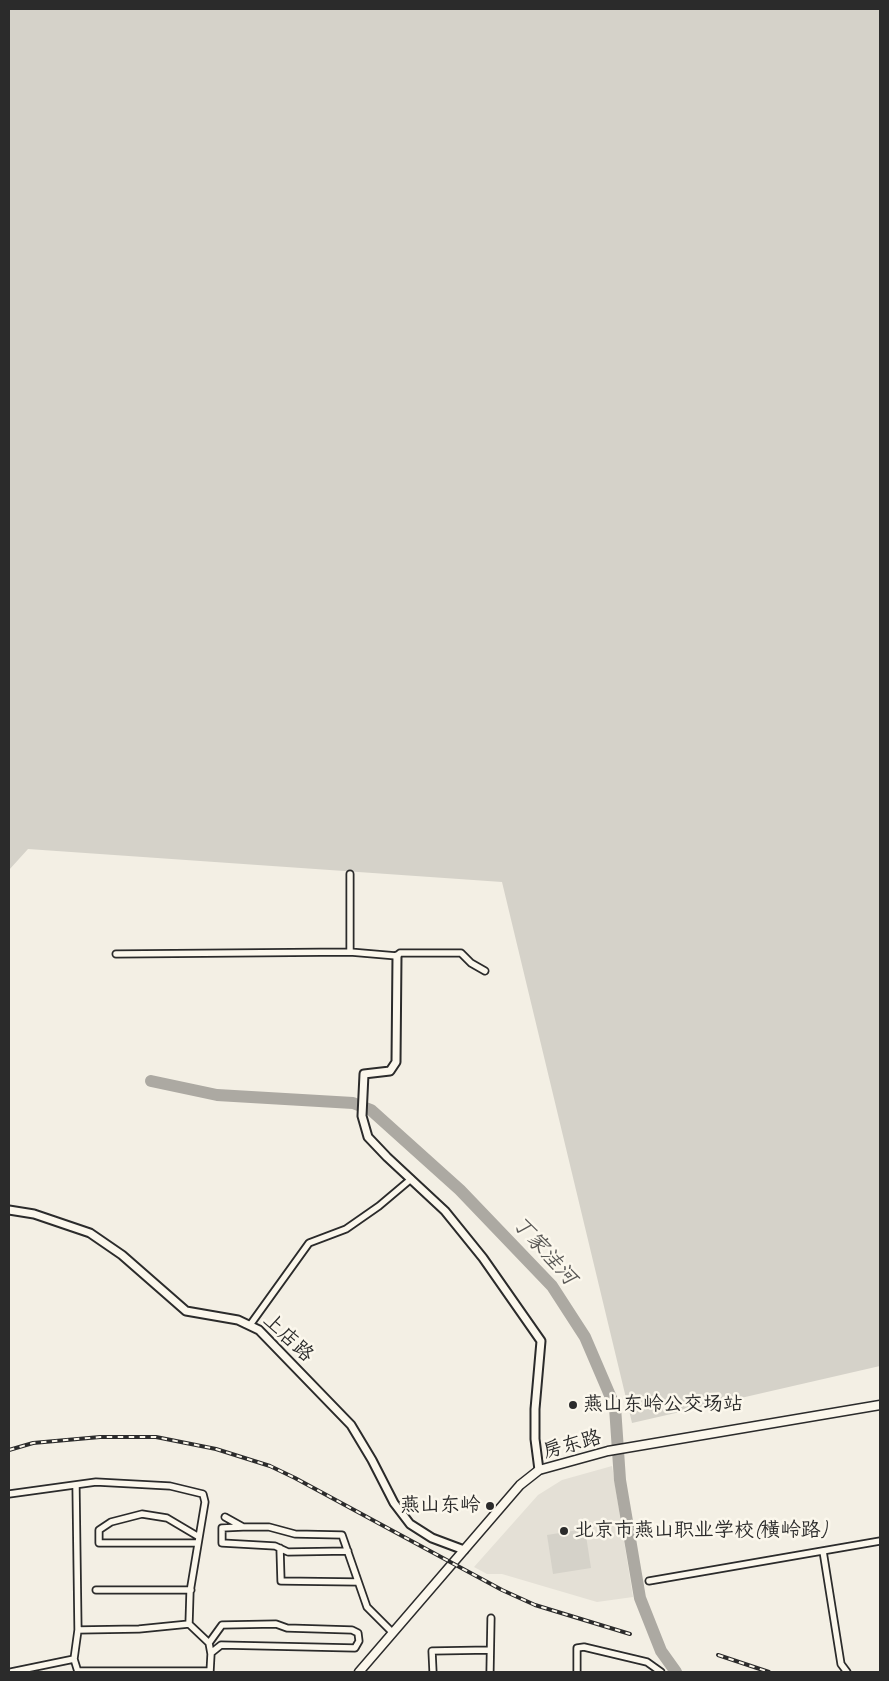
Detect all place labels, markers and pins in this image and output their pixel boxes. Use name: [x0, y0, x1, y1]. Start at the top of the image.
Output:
place label: 燕山东岭公交场站: [583, 1393, 743, 1417]
marker: 燕山东岭公交场站: [567, 1399, 579, 1411]
place label: 燕山东岭: [400, 1494, 480, 1518]
marker: 燕山东岭: [484, 1500, 496, 1512]
place label: 北京市燕山职业学校(横岭路): [574, 1519, 827, 1543]
marker: 北京市燕山职业学校(横岭路): [558, 1525, 570, 1537]

